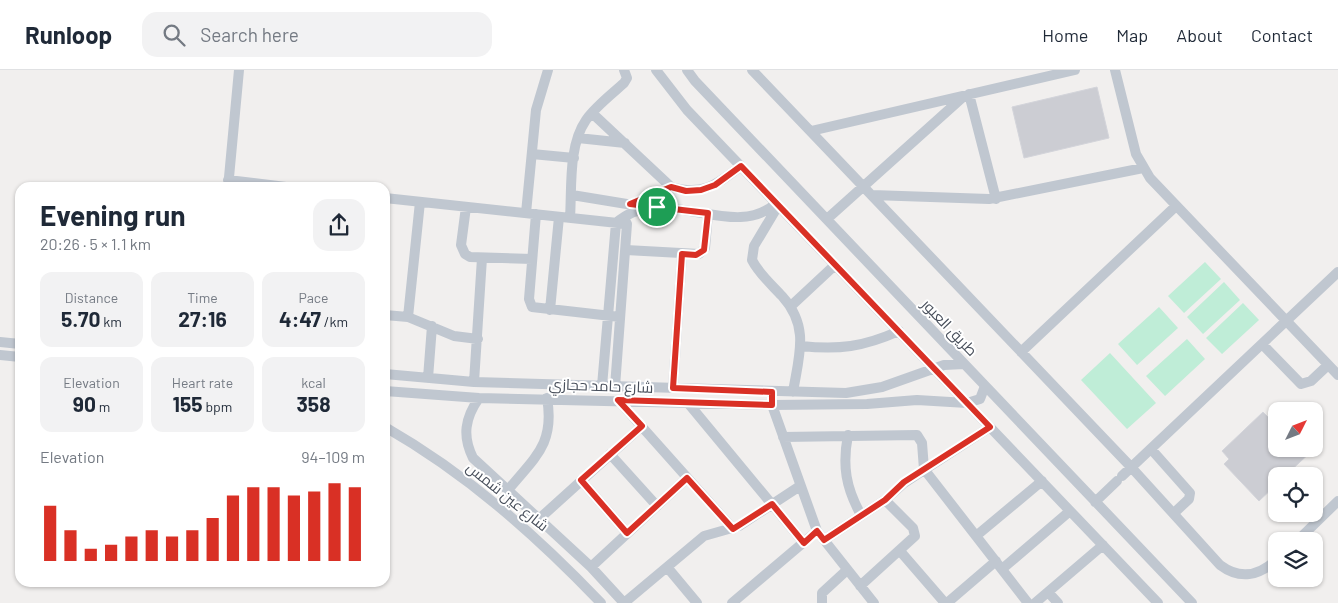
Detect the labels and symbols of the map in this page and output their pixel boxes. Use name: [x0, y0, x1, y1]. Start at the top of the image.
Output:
pin: [636, 186, 678, 228]
street label: طريق العبور: [916, 294, 981, 361]
street label: شارع حامد حجازي: [548, 374, 654, 400]
north arrow: [1268, 402, 1322, 458]
street label: شارع عين شمس: [462, 458, 553, 537]

